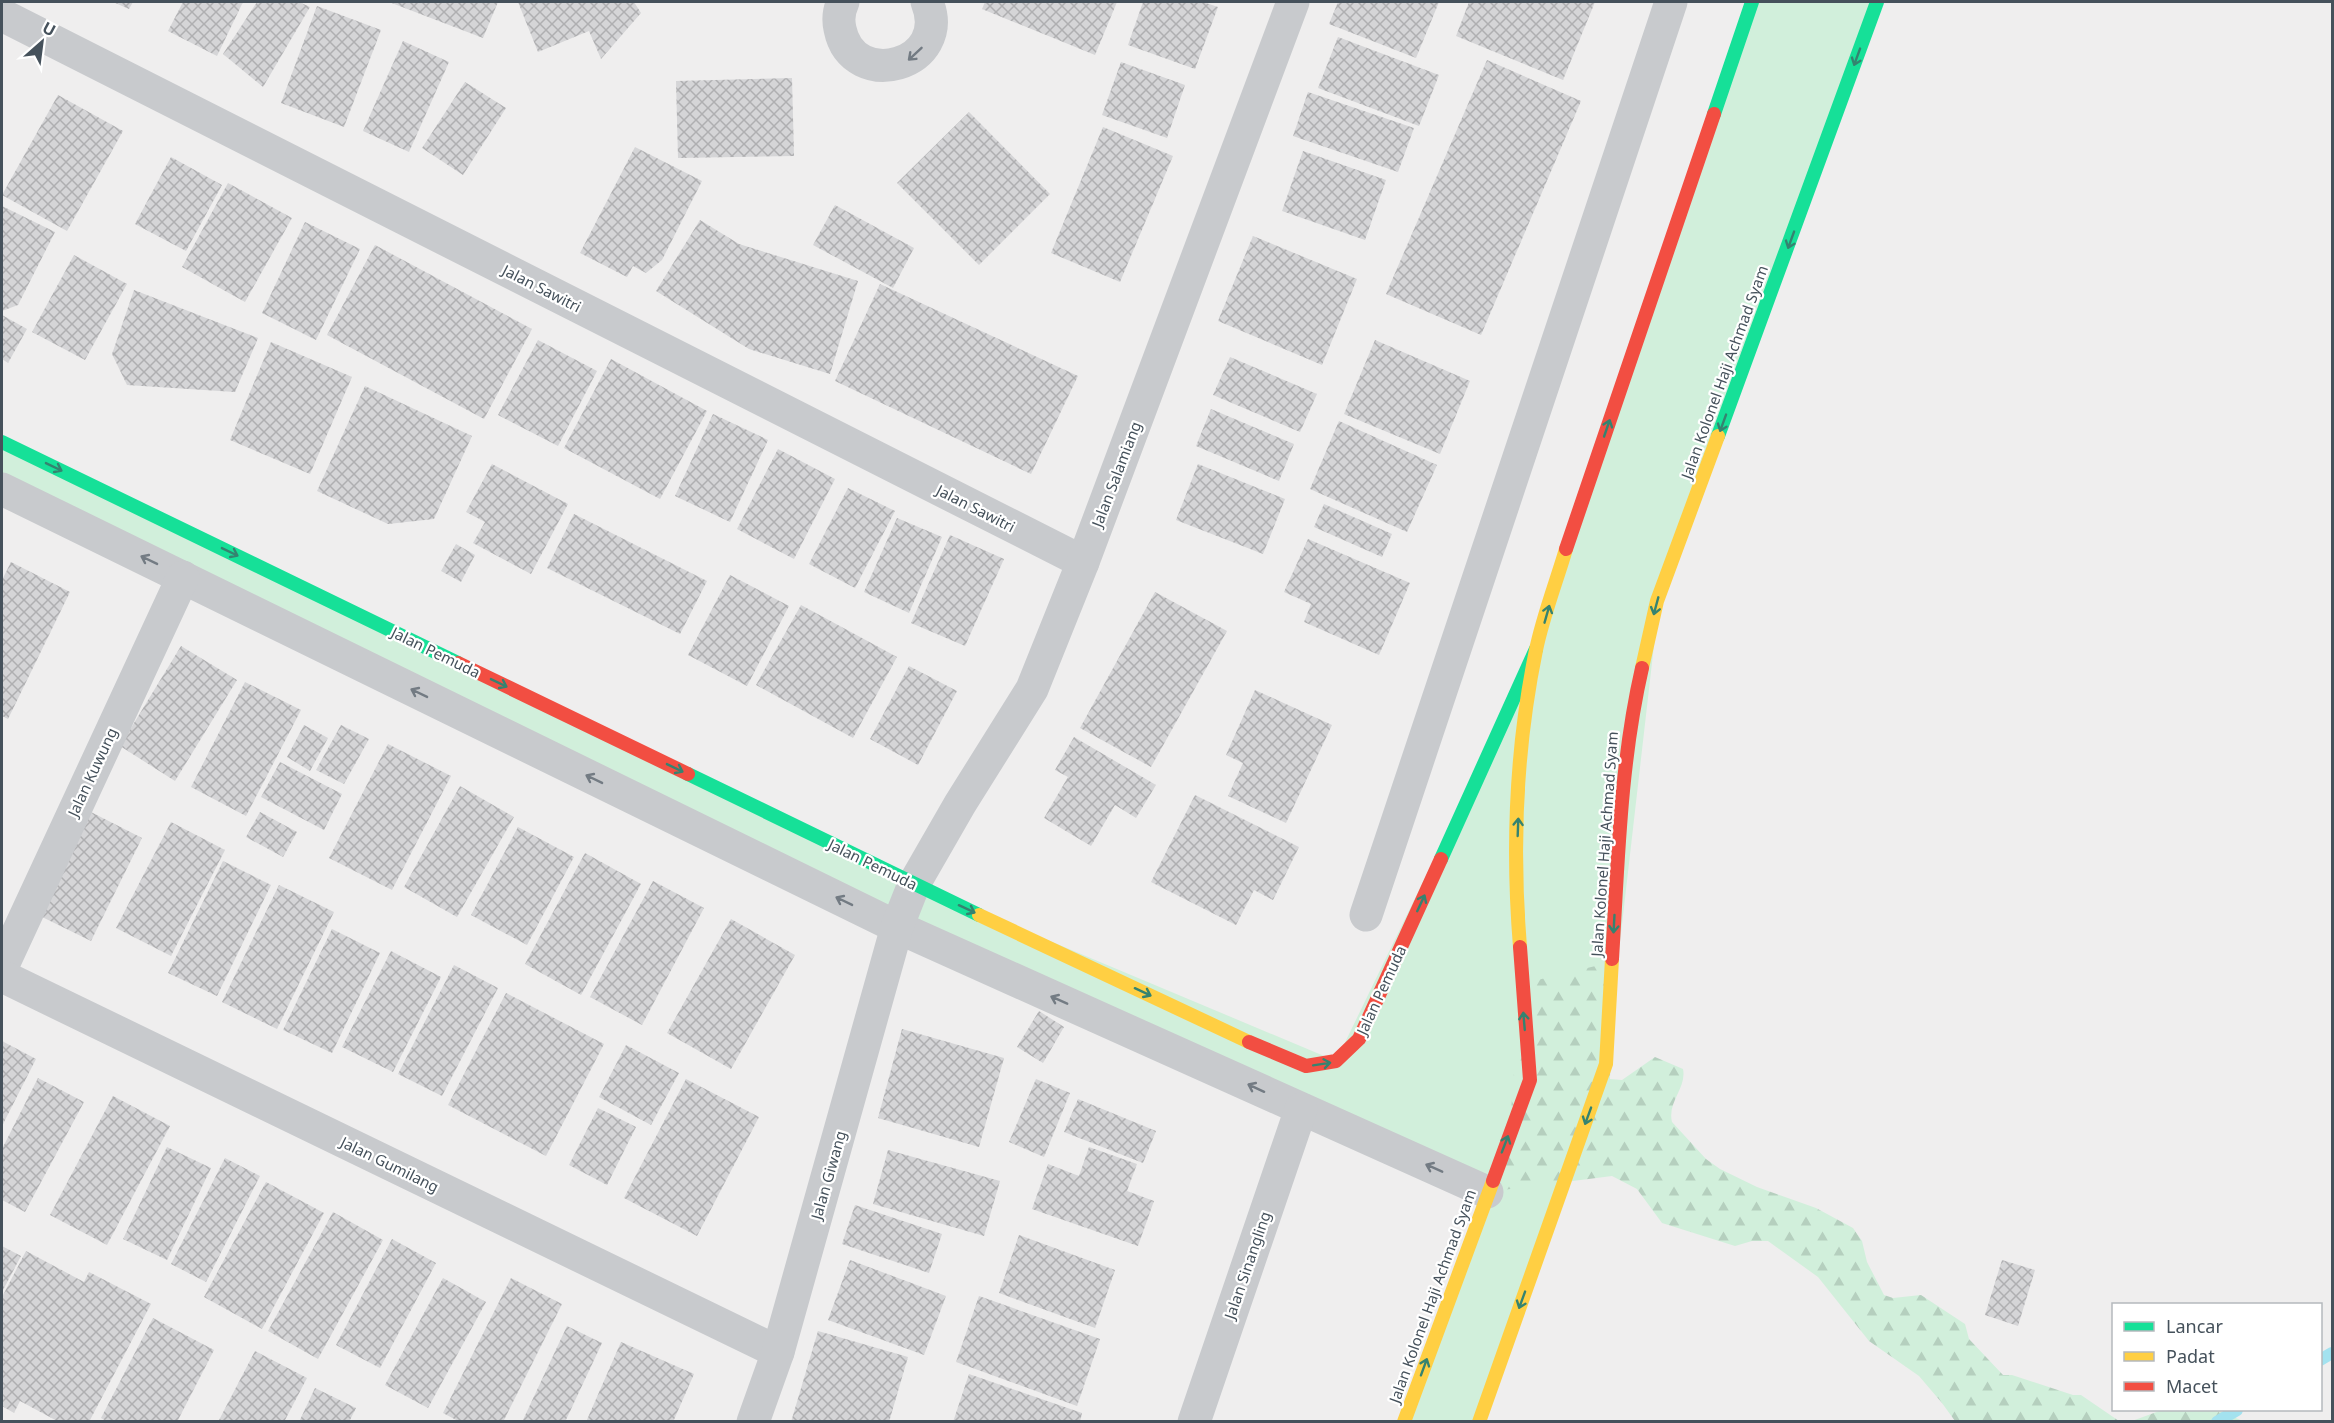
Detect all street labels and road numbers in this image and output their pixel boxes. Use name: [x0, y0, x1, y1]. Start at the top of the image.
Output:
street label: Jalan Sawitri: [497, 259, 585, 316]
street label: Jalan Kolonel Haji Achmad Syam: [1675, 262, 1772, 483]
street label: Jalan Salamiang: [1086, 418, 1145, 532]
street label: Jalan Sawitri: [931, 479, 1019, 536]
street label: Jalan Pemuda: [386, 621, 484, 682]
street label: Jalan Kuwung: [62, 724, 121, 822]
street label: Jalan Kolonel Haji Achmad Syam: [1586, 731, 1622, 959]
street label: Jalan Pemuda: [823, 833, 921, 894]
street label: Jalan Pemuda: [1351, 942, 1410, 1040]
street label: Jalan Giwang: [805, 1128, 850, 1224]
street label: Jalan Gumilang: [336, 1131, 442, 1196]
street label: Jalan Kolonel Haji Achmad Syam: [1383, 1186, 1480, 1407]
street label: Jalan Sinangling: [1219, 1209, 1275, 1323]

